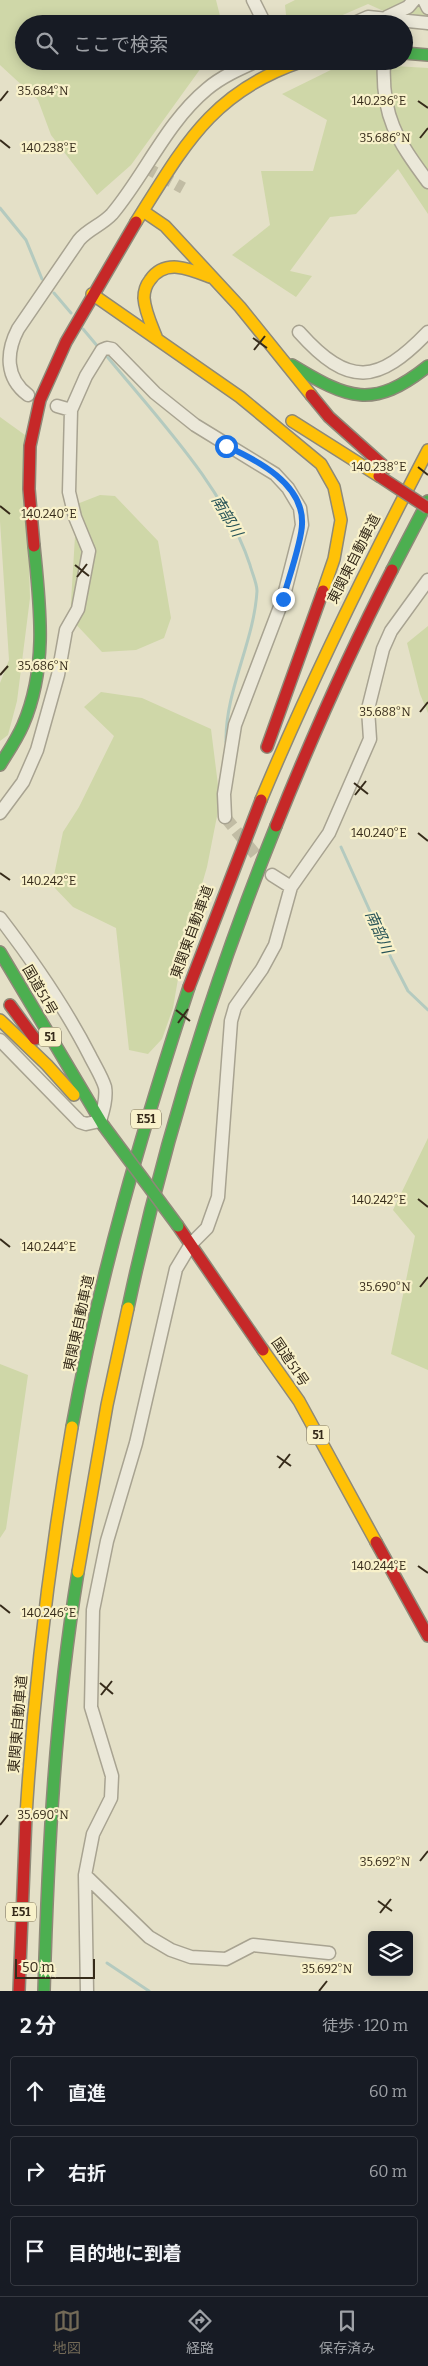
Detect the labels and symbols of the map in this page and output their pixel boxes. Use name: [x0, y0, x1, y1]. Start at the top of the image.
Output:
text: 35.684°N: [18, 84, 69, 98]
text: 140.236°E: [352, 94, 406, 108]
text: 35.686°N: [359, 131, 411, 145]
text: 140.238°E: [22, 141, 76, 155]
route start: [215, 435, 238, 458]
text: 140.238°E: [352, 460, 406, 474]
water label: 南部川: [208, 492, 247, 542]
text: 140.240°E: [21, 507, 77, 521]
street label: 東関東自動車道: [324, 511, 384, 607]
route end: [272, 588, 295, 611]
text: 35.686°N: [17, 659, 69, 673]
text: 35.688°N: [359, 705, 411, 719]
text: 140.240°E: [351, 826, 407, 840]
text: 140.242°E: [22, 874, 76, 888]
street label: 東関東自動車道: [167, 883, 217, 981]
water label: 南部川: [362, 908, 397, 958]
street label: 国道51号: [19, 962, 61, 1018]
road number: 51: [39, 1028, 61, 1046]
road number: E51: [131, 1110, 161, 1128]
text: 140.242°E: [352, 1193, 406, 1207]
text: 140.244°E: [22, 1240, 76, 1254]
street label: 東関東自動車道: [60, 1273, 98, 1373]
text: 35.690°N: [359, 1280, 411, 1294]
street label: 国道51号: [268, 1334, 312, 1390]
road number: 51: [307, 1426, 329, 1444]
text: 140.244°E: [352, 1559, 406, 1573]
text: 140.246°E: [22, 1606, 76, 1620]
street label: 東関東自動車道: [5, 1674, 31, 1774]
text: 35.690°N: [17, 1808, 69, 1822]
text: 35.692°N: [360, 1855, 411, 1869]
road number: E51: [6, 1902, 36, 1921]
scale bar: [15, 1956, 95, 1979]
text: 35.692°N: [302, 1962, 353, 1976]

